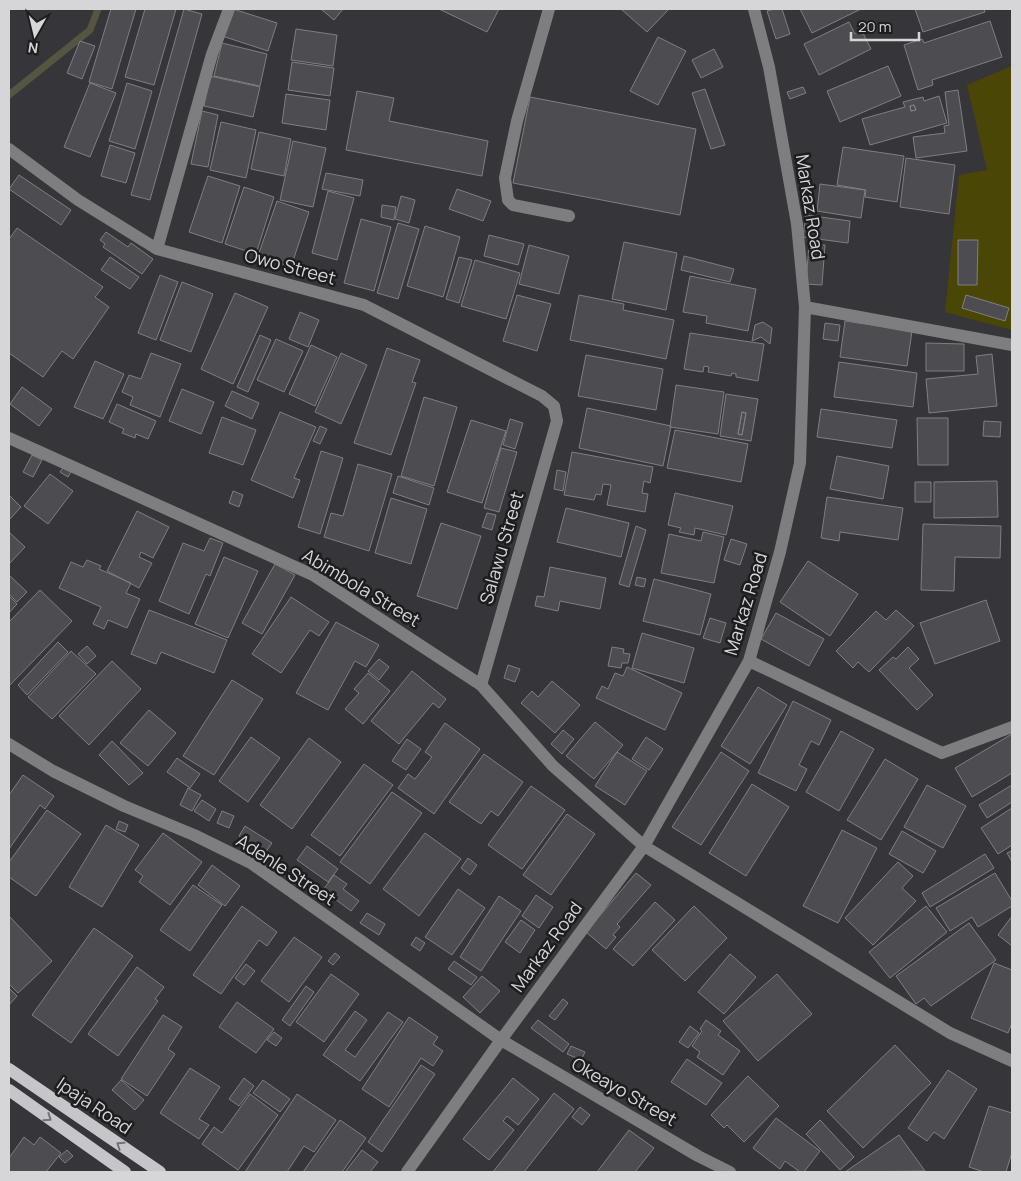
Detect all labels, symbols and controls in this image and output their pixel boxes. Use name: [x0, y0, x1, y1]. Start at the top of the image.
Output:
north arrow: [10, 10, 60, 60]
scale bar: [851, 10, 918, 42]
text: 20 m: [858, 16, 891, 37]
text: N: [27, 38, 39, 58]
street label: Markaz Road: [791, 152, 831, 261]
street label: Owo Street: [242, 242, 339, 290]
street label: Salawu Street: [474, 489, 529, 607]
street label: Abimbola Street: [298, 542, 425, 632]
street label: Markaz Road: [718, 549, 772, 658]
street label: Adenle Street: [232, 828, 341, 910]
street label: Markaz Road: [505, 896, 587, 996]
street label: Okeayo Street: [567, 1051, 682, 1131]
street label: Ipaja Road: [52, 1071, 137, 1139]
one-way arrow: [43, 1112, 52, 1121]
one-way arrow: [116, 1142, 126, 1151]

